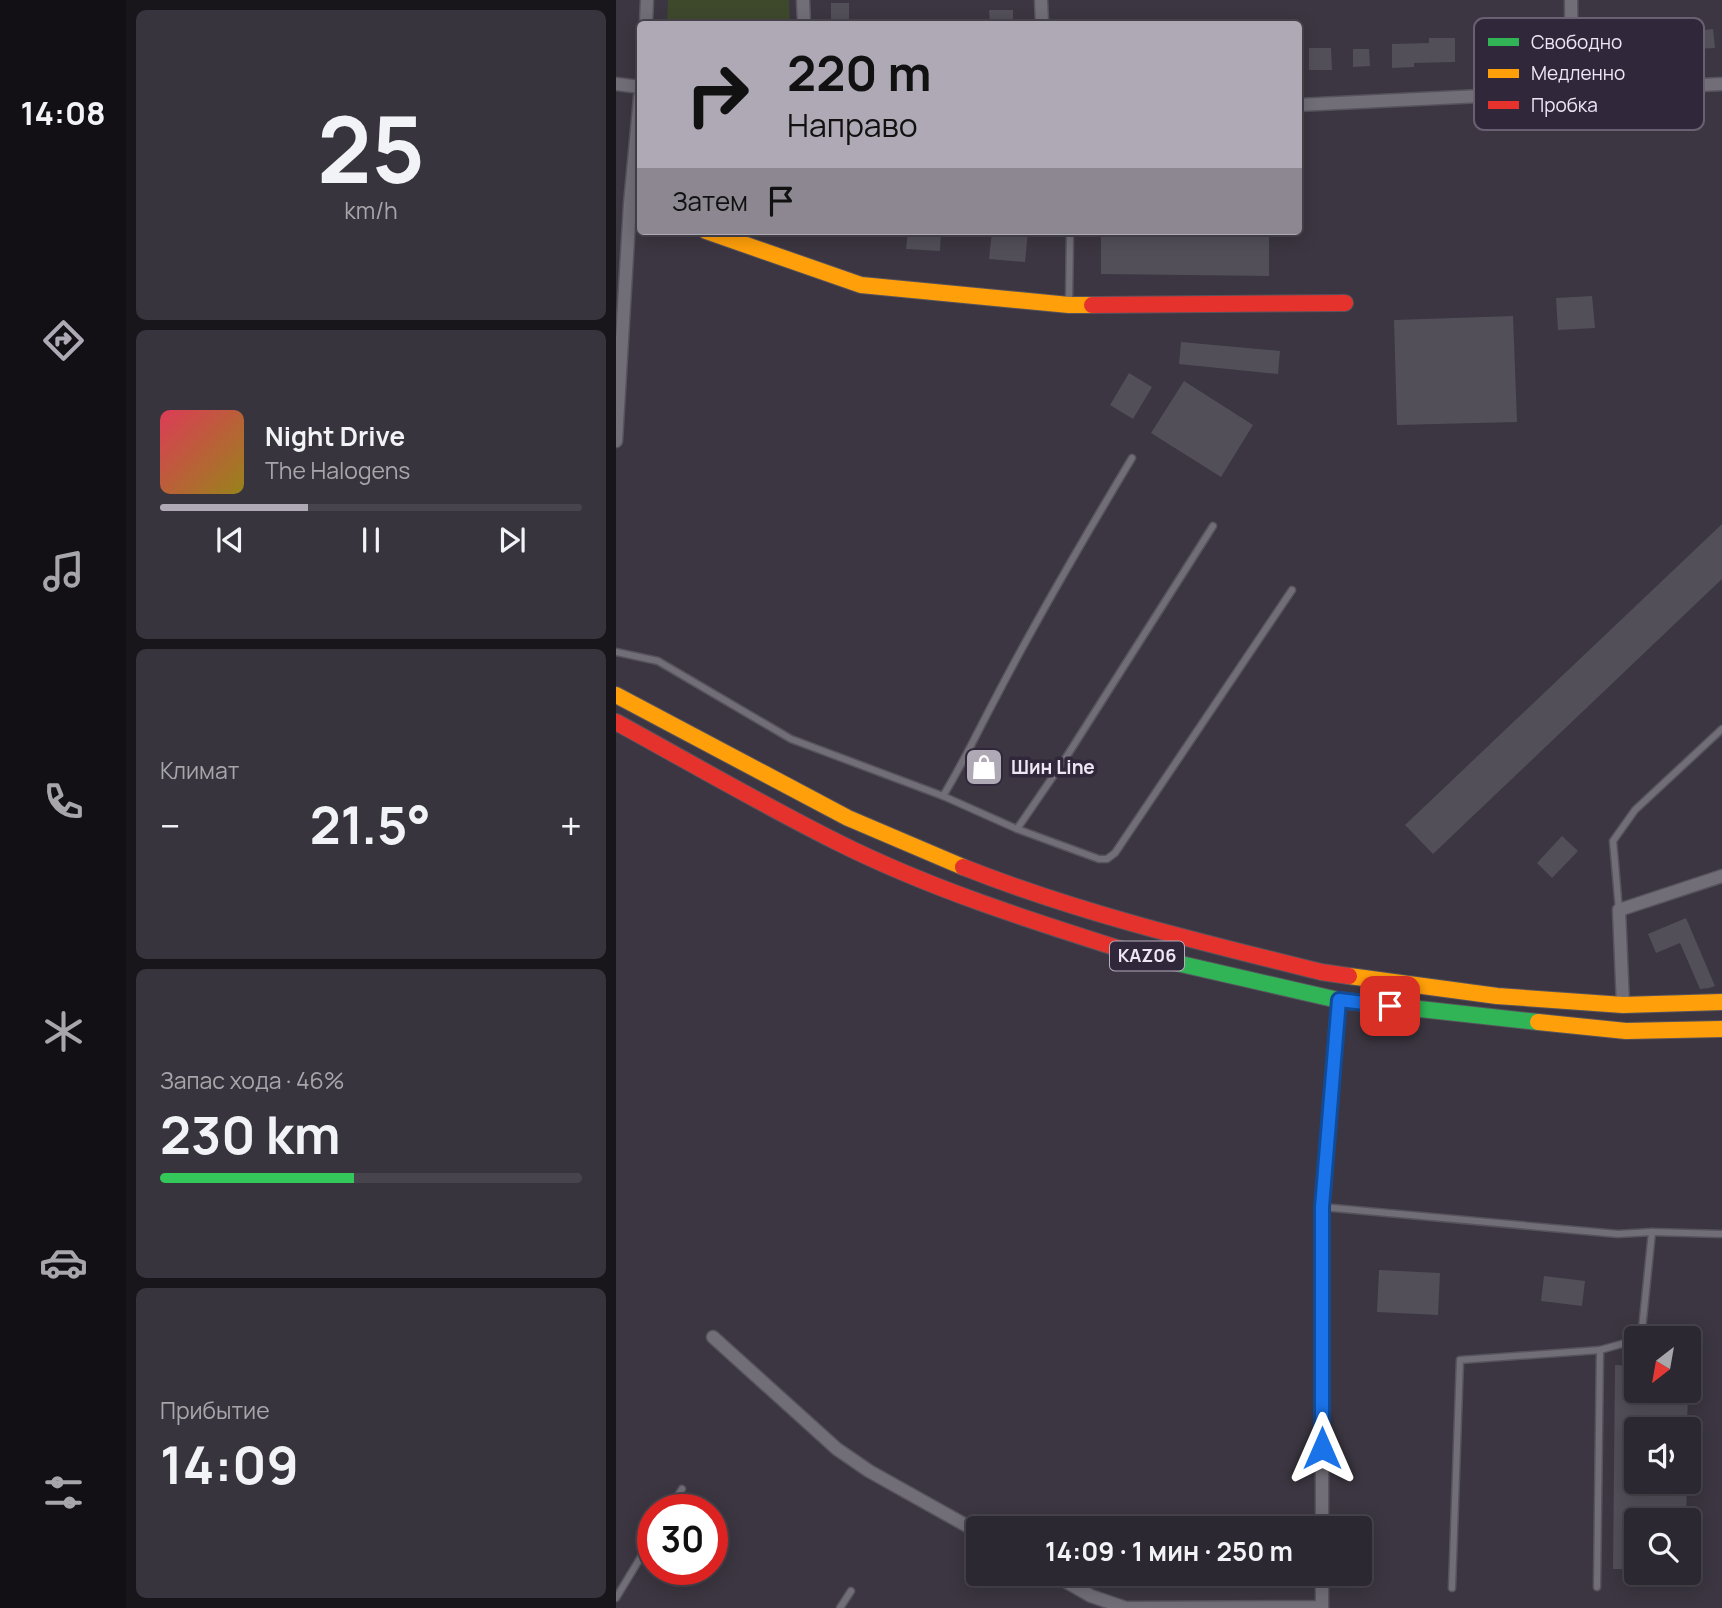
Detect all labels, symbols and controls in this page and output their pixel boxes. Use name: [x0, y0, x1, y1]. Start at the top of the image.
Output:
legend: [1474, 18, 1704, 130]
text: Свободно: [1531, 29, 1622, 55]
text: 220 m: [787, 39, 931, 106]
icon: right: [672, 49, 763, 140]
text: Медленно: [1531, 60, 1625, 86]
text: 25: [317, 86, 425, 210]
text: 14:08: [20, 91, 106, 135]
text: Пробка: [1531, 92, 1598, 118]
text: Направо: [787, 103, 918, 147]
icon: arrive: [762, 182, 800, 220]
text: Затем: [672, 183, 748, 219]
text: km/h: [344, 194, 398, 226]
icon: directions: [39, 316, 88, 365]
text: Night Drive: [265, 418, 405, 454]
text: The Halogens: [265, 454, 410, 486]
icon: previous: [211, 521, 249, 559]
icon: pause: [352, 521, 390, 559]
icon: next: [493, 521, 531, 559]
icon: music: [39, 547, 88, 596]
shop icon: Шин Line: [963, 746, 1005, 788]
text: Климат: [160, 754, 239, 786]
place label: Шин Line: [1011, 754, 1095, 780]
icon: phone: [39, 777, 88, 826]
text: 21.5°: [310, 789, 431, 860]
text: −: [160, 799, 181, 851]
text: +: [560, 799, 582, 851]
road number: KАZ06: [1110, 942, 1184, 971]
pin: [1360, 976, 1420, 1036]
icon: arrive: [1371, 987, 1409, 1025]
icon: climate: [39, 1007, 88, 1056]
text: Запас хода · 46%: [160, 1064, 344, 1096]
text: 230 km: [160, 1099, 341, 1170]
icon: car: [39, 1238, 88, 1287]
north arrow: [1624, 1326, 1701, 1404]
map controls: [1624, 1326, 1701, 1585]
text: Прибытие: [160, 1394, 270, 1426]
position arrow: [1285, 1411, 1359, 1485]
button: sound: [1624, 1417, 1701, 1494]
text: 14:09: [160, 1429, 299, 1500]
icon: filters: [39, 1468, 88, 1517]
speed limit sign: 30: [637, 1494, 728, 1585]
button: search: [1624, 1508, 1701, 1585]
text: 14:09 · 1 мин · 250 m: [1045, 1533, 1293, 1569]

